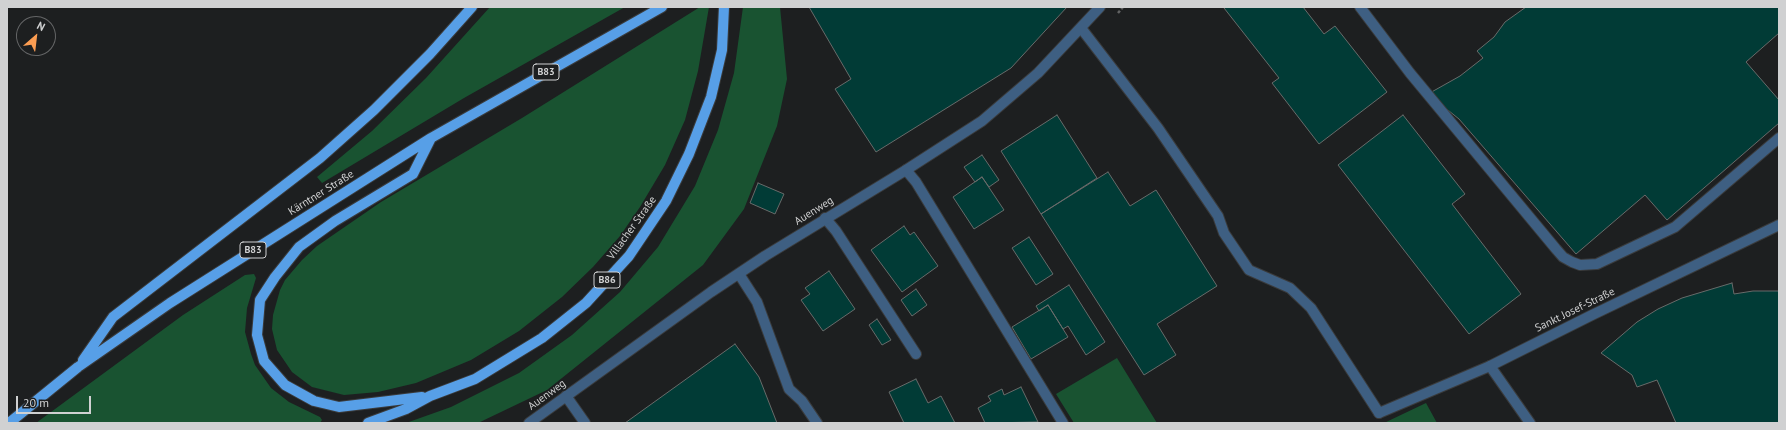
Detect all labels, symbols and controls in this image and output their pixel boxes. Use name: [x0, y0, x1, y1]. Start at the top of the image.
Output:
north arrow: [16, 16, 56, 56]
text: N: [35, 18, 48, 34]
road number: B83: [533, 64, 559, 80]
street label: Kärntner Straße: [286, 168, 356, 218]
street label: Villacher Straße: [605, 194, 659, 262]
street label: Auenweg: [792, 194, 836, 228]
road number: B83: [240, 242, 266, 258]
road number: B86: [594, 272, 620, 288]
street label: Sankt Josef-Straße: [1533, 285, 1617, 335]
street label: Auenweg: [526, 377, 568, 413]
scale bar: [18, 388, 93, 414]
text: 20 m: [23, 395, 49, 410]

